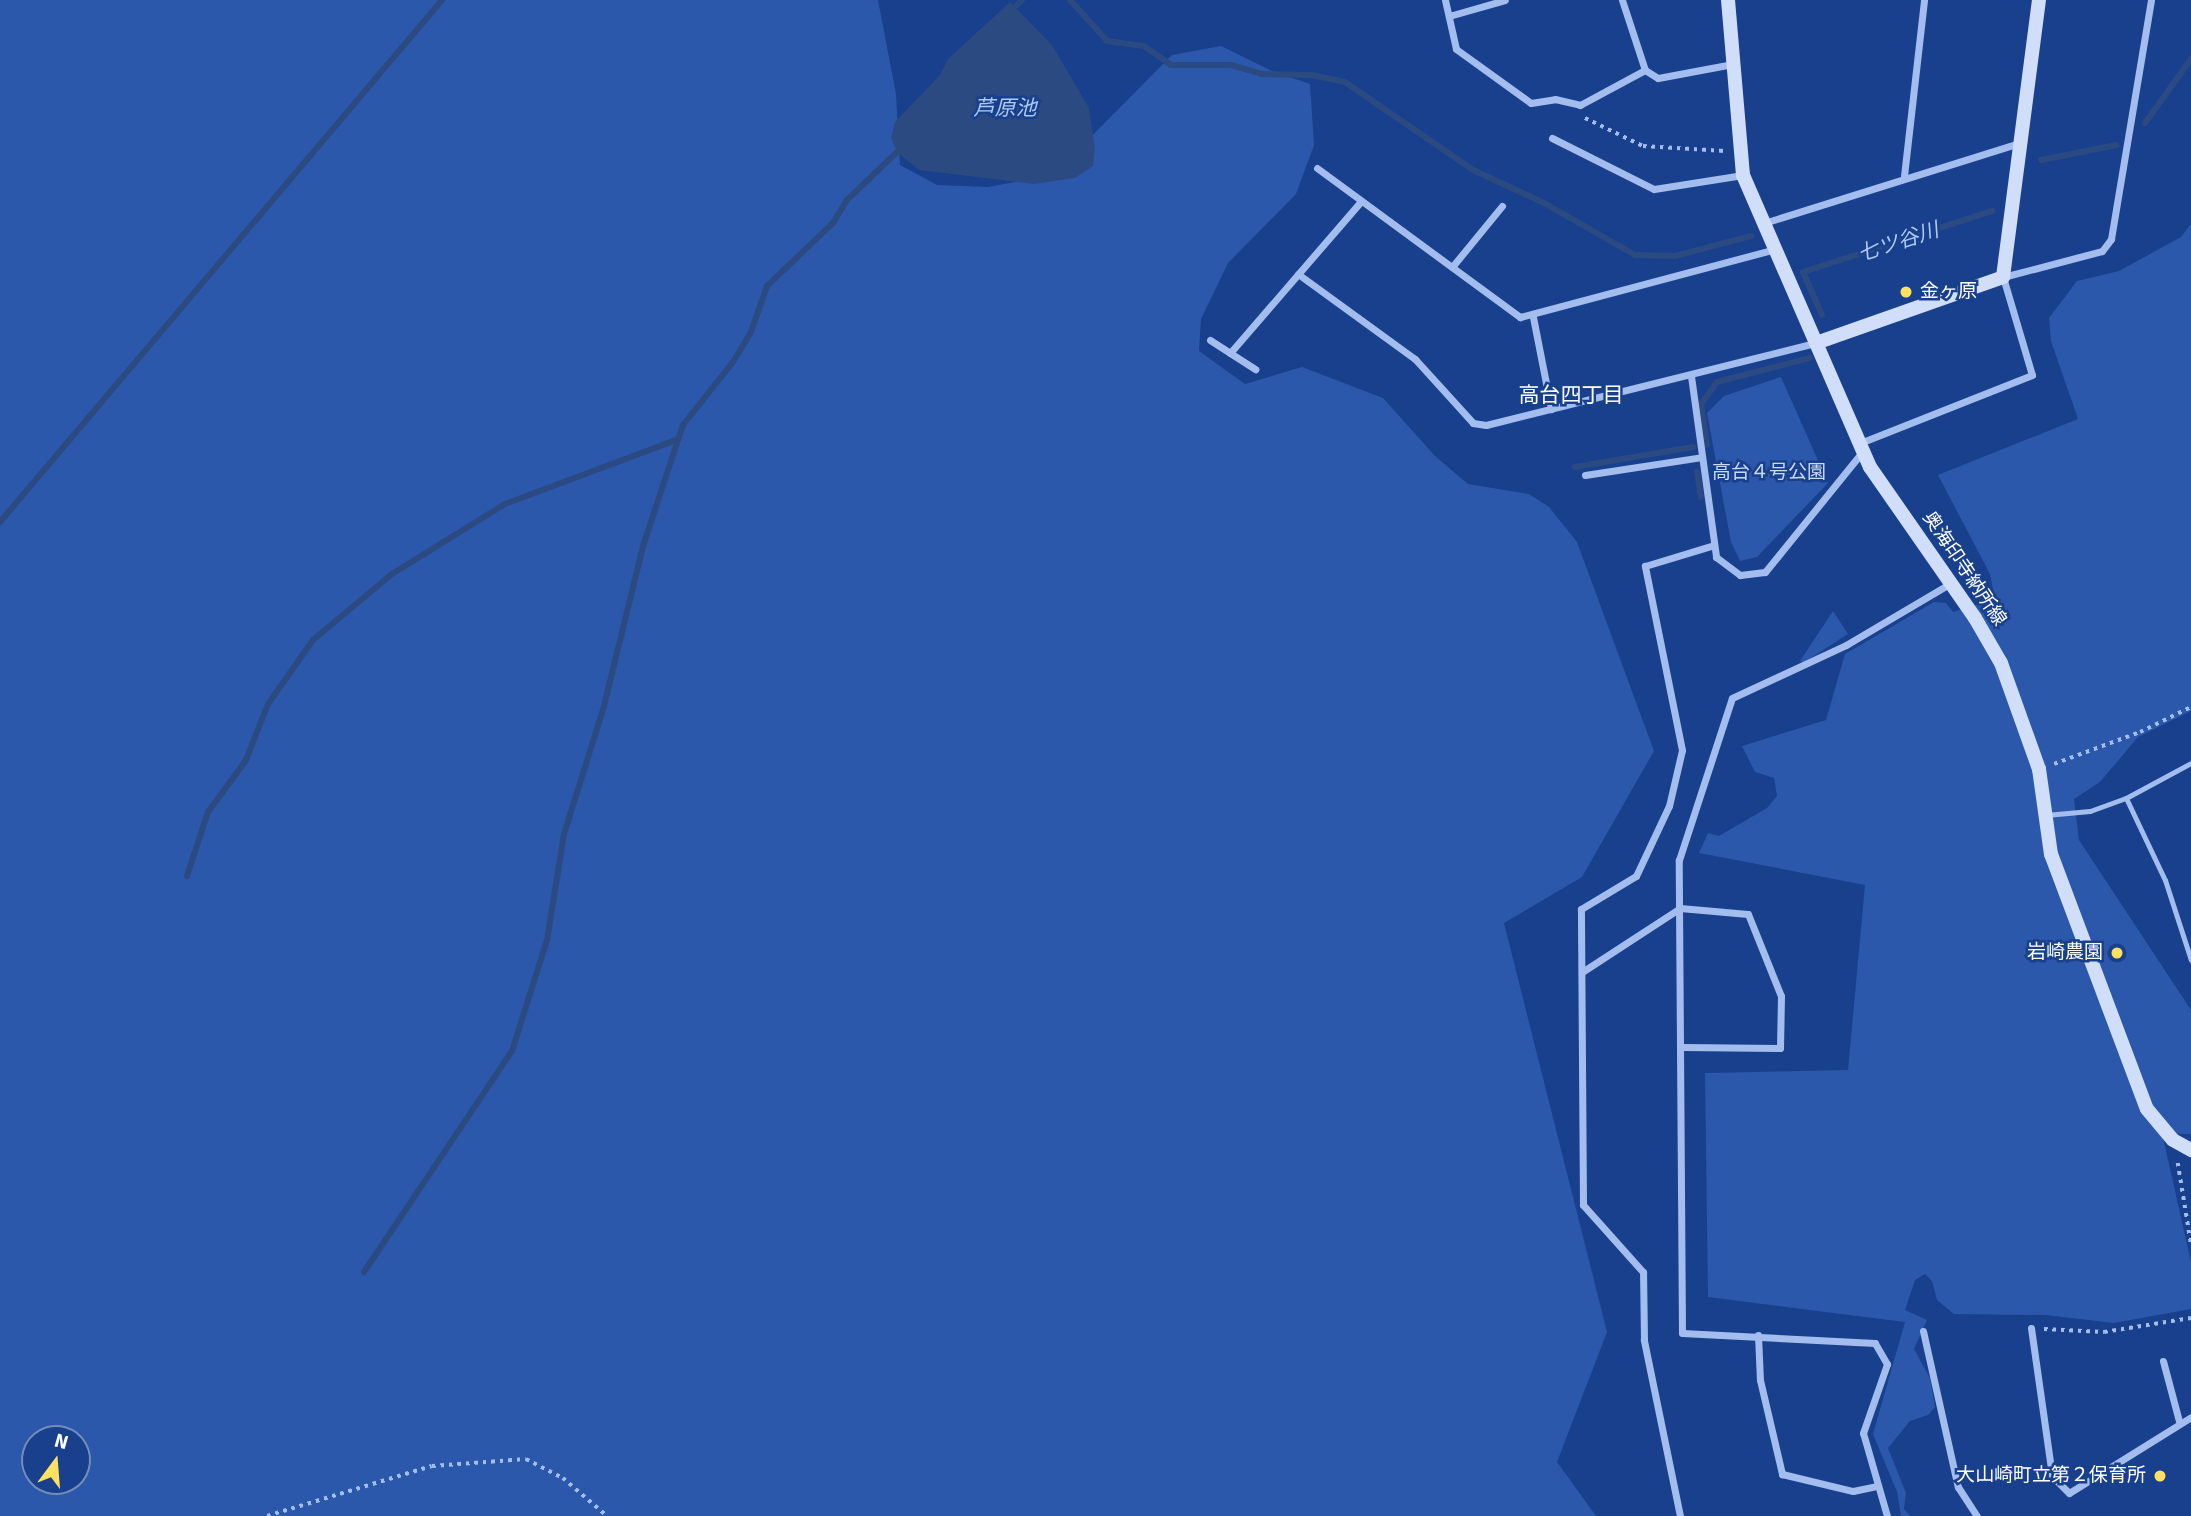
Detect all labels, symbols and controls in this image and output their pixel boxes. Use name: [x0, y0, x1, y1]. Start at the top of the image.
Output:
water label: 芦原池: [974, 95, 1036, 121]
water label: 七ツ谷川: [1854, 217, 1942, 267]
place label: 金ヶ原: [1920, 281, 1977, 303]
marker: 金ヶ原: [1898, 284, 1914, 300]
district label: 高台四丁目: [1519, 382, 1623, 408]
park label: 高台４号公園: [1712, 462, 1826, 484]
street label: 奥海印寺納所線: [1917, 507, 2011, 631]
place label: 岩崎農園: [2027, 942, 2103, 964]
marker: 岩崎農園: [2109, 945, 2125, 961]
north arrow: [21, 1425, 91, 1495]
text: N: [52, 1428, 71, 1455]
place label: 大山崎町立第２保育所: [1956, 1465, 2146, 1487]
marker: 大山崎町立第２保育所: [2152, 1468, 2168, 1484]

